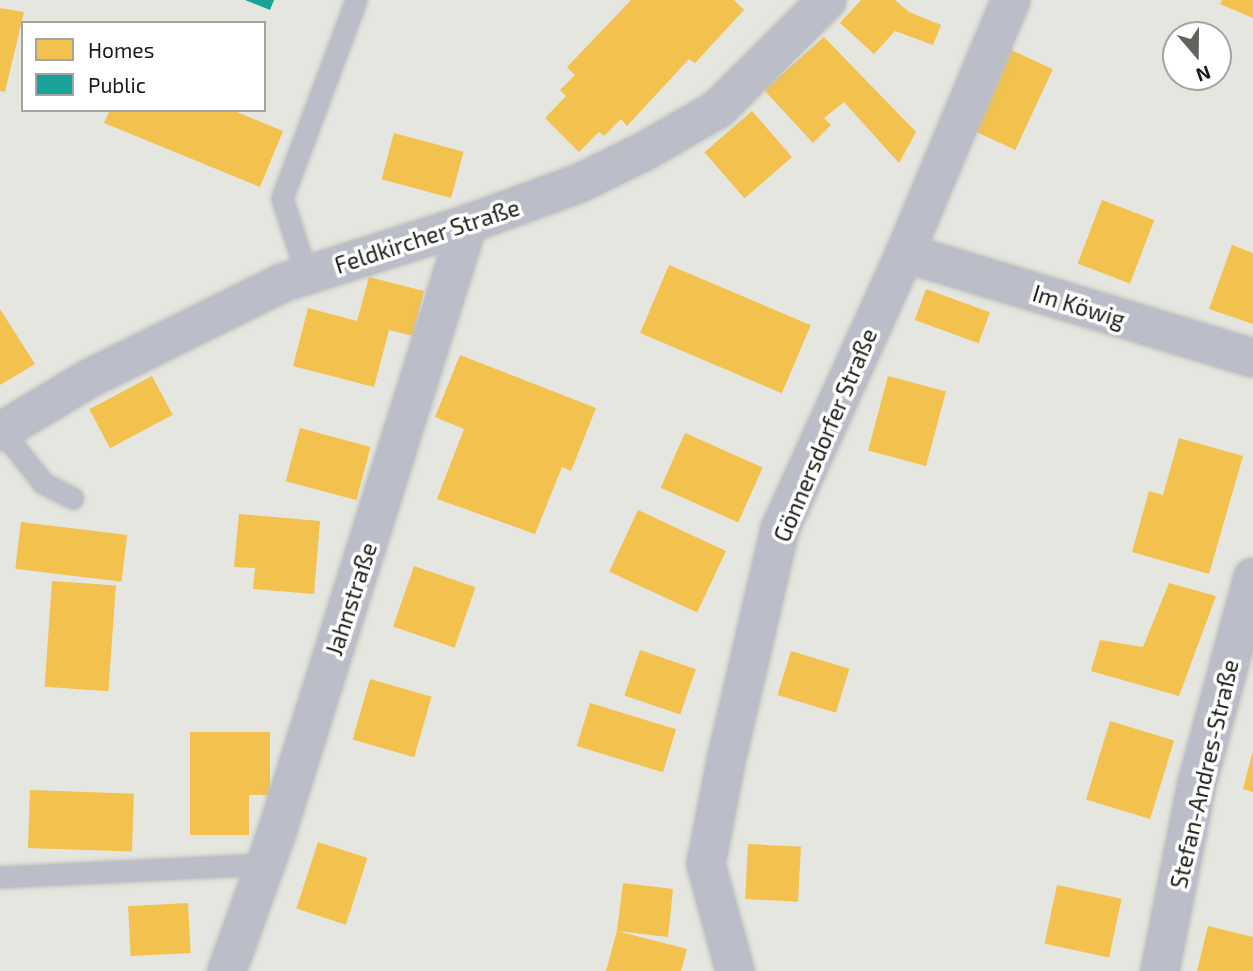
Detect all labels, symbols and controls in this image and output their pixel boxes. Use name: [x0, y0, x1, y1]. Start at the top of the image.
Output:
legend: [21, 21, 266, 112]
north arrow: [1162, 21, 1232, 91]
text: Homes: [88, 37, 154, 62]
text: N: [1193, 61, 1214, 87]
text: Public: [88, 72, 146, 97]
street label: Feldkircher Straße: [331, 193, 523, 279]
street label: Im Köwig: [1030, 279, 1128, 333]
street label: Gönnersdorfer Straße: [767, 324, 883, 546]
street label: Jahnstraße: [320, 539, 382, 659]
street label: Stefan-Andres-Straße: [1164, 657, 1244, 891]

